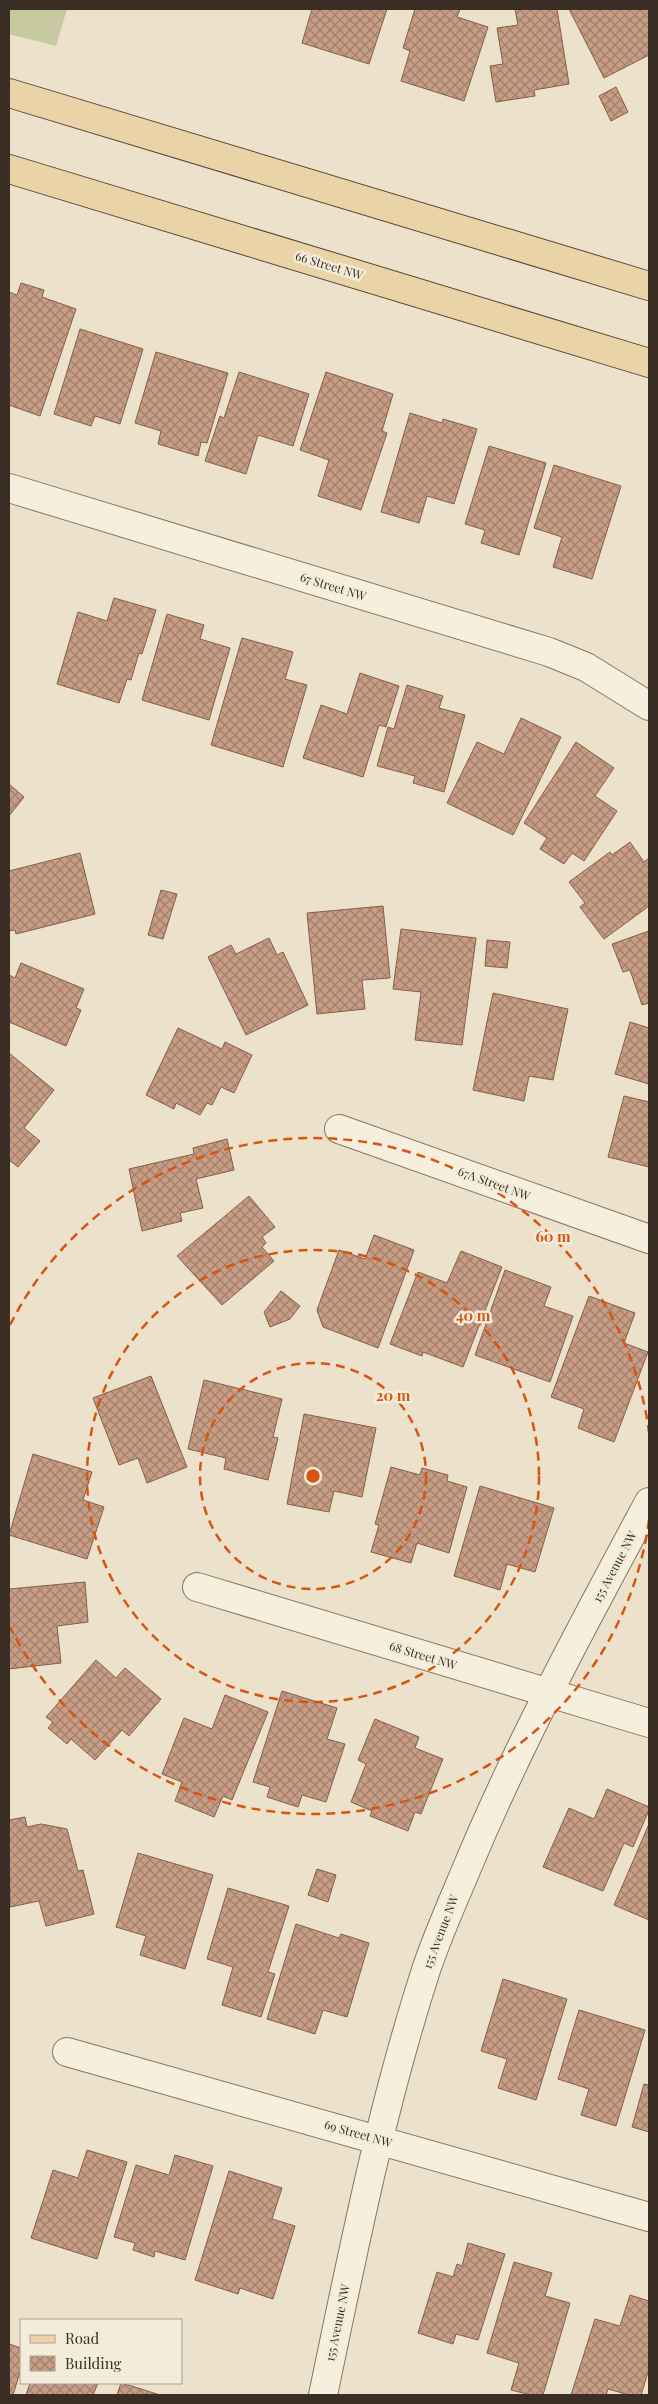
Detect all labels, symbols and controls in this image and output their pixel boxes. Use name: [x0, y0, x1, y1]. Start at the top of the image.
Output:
street label: 66 Street NW: [294, 247, 365, 283]
street label: 67 Street NW: [298, 568, 368, 604]
street label: 67A Street NW: [456, 1163, 533, 1204]
text: 60 m: [535, 1226, 571, 1246]
text: 40 m: [456, 1305, 491, 1325]
text: 20 m: [376, 1385, 411, 1405]
centre of rings: [304, 1467, 322, 1485]
street label: 155 Avenue NW: [589, 1528, 640, 1605]
street label: 68 Street NW: [388, 1637, 459, 1673]
street label: 155 Avenue NW: [419, 1892, 462, 1971]
street label: 69 Street NW: [323, 2116, 394, 2150]
street label: 155 Avenue NW: [321, 2283, 353, 2363]
legend: [20, 2319, 182, 2384]
text: Road: [65, 2328, 99, 2348]
text: Building: [65, 2353, 122, 2373]

